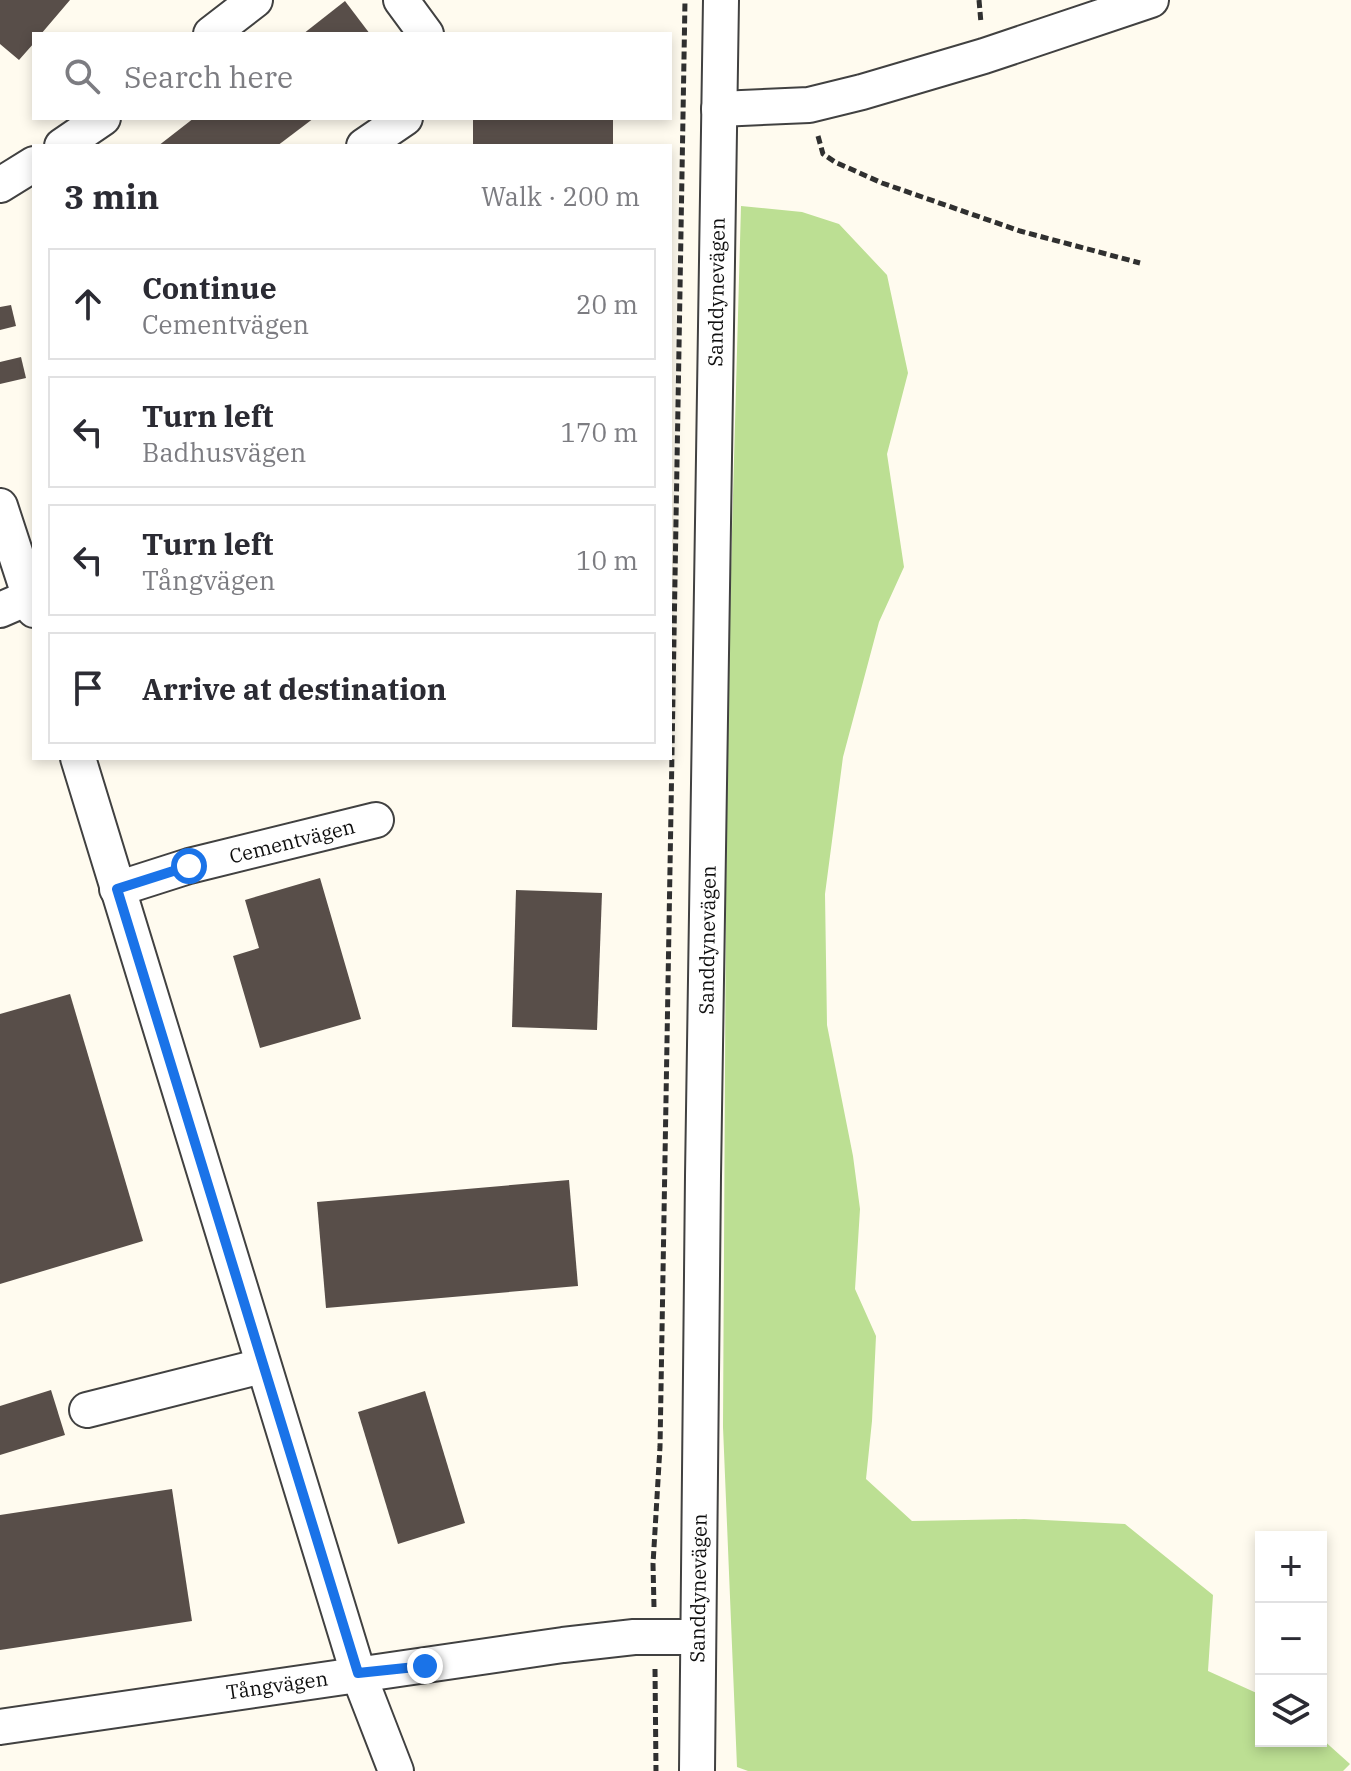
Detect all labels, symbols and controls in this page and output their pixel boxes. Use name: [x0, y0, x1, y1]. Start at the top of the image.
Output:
search box: [32, 32, 672, 120]
icon: search: [60, 54, 104, 98]
text: Search here: [124, 57, 293, 96]
text: 3 min: [64, 174, 159, 218]
text: Walk · 200 m: [481, 179, 640, 213]
street label: Sanddynevägen: [701, 217, 731, 367]
text: Continue: [142, 268, 277, 307]
icon: ahead: [66, 282, 110, 326]
text: 20 m: [576, 287, 638, 321]
text: Cementvägen: [142, 307, 309, 341]
text: Turn left: [142, 396, 274, 435]
icon: left: [66, 410, 110, 454]
text: 170 m: [560, 415, 638, 449]
text: Badhusvägen: [142, 435, 306, 469]
text: Turn left: [142, 524, 274, 563]
icon: left: [66, 538, 110, 582]
text: 10 m: [576, 543, 638, 577]
text: Tångvägen: [142, 563, 275, 597]
icon: arrive: [66, 666, 110, 710]
text: Arrive at destination: [142, 669, 447, 708]
street label: Cementvägen: [226, 812, 358, 870]
route start: [171, 848, 207, 884]
street label: Sanddynevägen: [692, 865, 722, 1015]
street label: Sanddynevägen: [683, 1513, 713, 1663]
map controls: [1255, 1531, 1327, 1747]
button: +: [1255, 1531, 1327, 1603]
button: −: [1255, 1603, 1327, 1675]
route end: [407, 1648, 443, 1684]
street label: Tångvägen: [224, 1664, 330, 1706]
button: layers: [1255, 1675, 1327, 1747]

